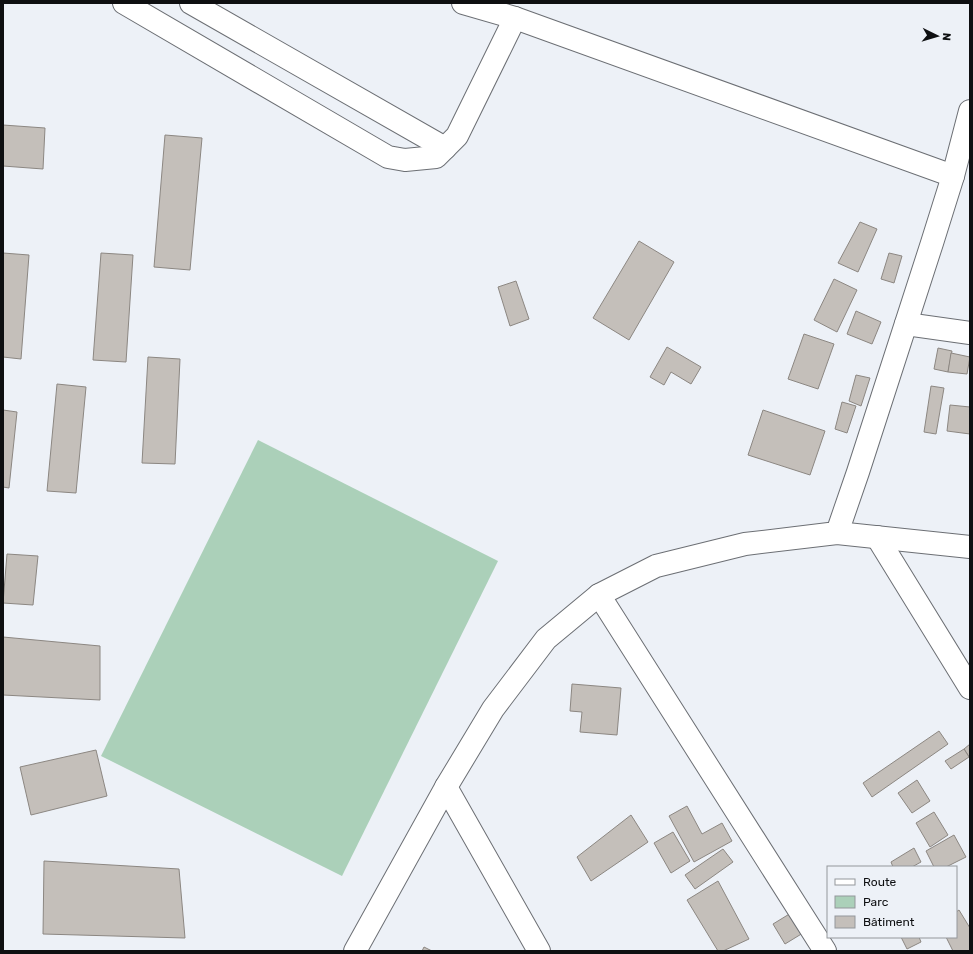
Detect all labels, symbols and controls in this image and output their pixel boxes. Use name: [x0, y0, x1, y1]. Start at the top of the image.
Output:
north arrow: [917, 16, 957, 56]
text: N: [940, 32, 953, 41]
legend: [827, 866, 957, 938]
text: Route: [863, 875, 897, 889]
text: Parc: [863, 895, 889, 909]
text: Bâtiment: [863, 915, 915, 929]

